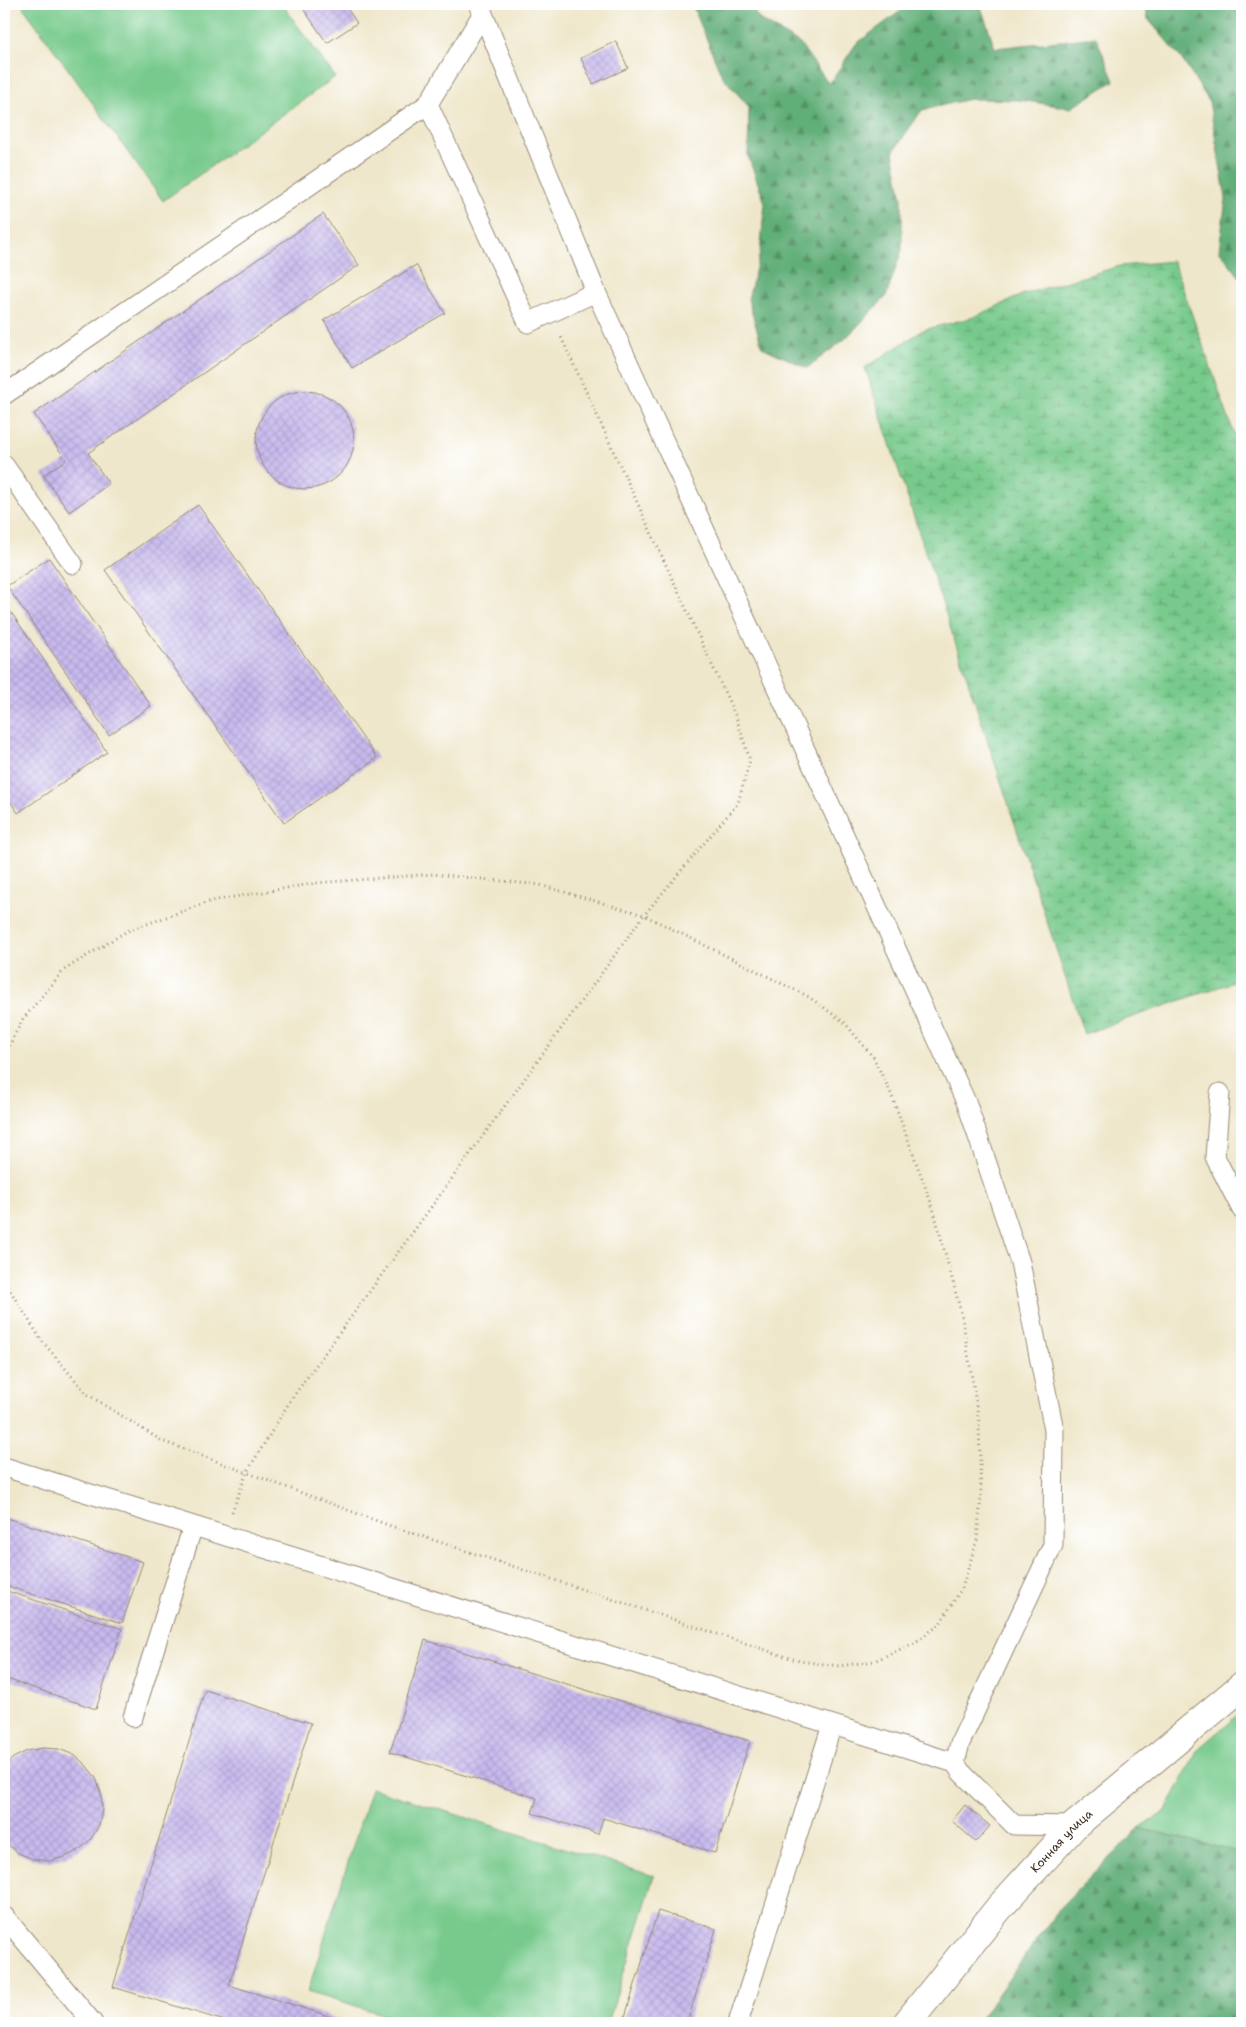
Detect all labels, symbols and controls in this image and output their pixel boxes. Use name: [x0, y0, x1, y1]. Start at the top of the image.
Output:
street label: Конная улица: [1027, 1805, 1096, 1876]

